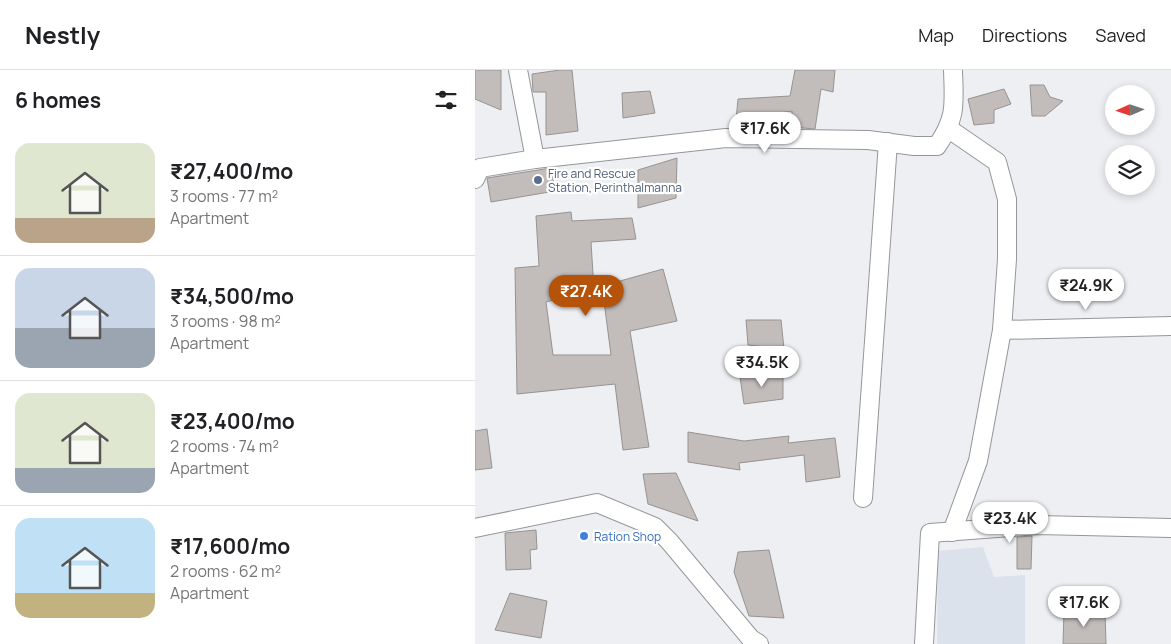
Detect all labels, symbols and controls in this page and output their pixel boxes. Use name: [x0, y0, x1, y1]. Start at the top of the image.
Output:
text: Nestly: [25, 18, 100, 51]
text: Map: [918, 23, 954, 47]
text: Directions: [982, 23, 1067, 47]
text: Saved: [1095, 23, 1146, 47]
north arrow: [1105, 85, 1155, 135]
map controls: [1105, 85, 1155, 195]
text: 6 homes: [15, 86, 101, 114]
icon: filters: [432, 86, 460, 114]
pin: ₹17.6K: [724, 112, 806, 154]
text: ₹17.6K: [740, 117, 790, 139]
button: layers: [1105, 145, 1155, 195]
text: ₹27,400/mo: [170, 157, 293, 185]
icon: home: [55, 163, 115, 223]
place label: Fire and Rescue Station, Perinthalmanna: [548, 165, 682, 196]
marker: Fire and Rescue Station, Perinthalmanna: [532, 174, 544, 186]
text: 3 rooms · 77 m²: [170, 185, 278, 207]
text: Apartment: [170, 207, 249, 229]
pin: ₹24.9K: [1045, 268, 1127, 311]
pin: ₹27.4K: [545, 274, 627, 317]
text: ₹24.9K: [1059, 274, 1113, 296]
text: ₹27.4K: [560, 280, 612, 302]
text: ₹34,500/mo: [170, 282, 294, 310]
icon: home: [55, 288, 115, 348]
text: 3 rooms · 98 m²: [170, 310, 281, 332]
text: Apartment: [170, 332, 249, 354]
pin: ₹34.5K: [721, 346, 803, 388]
text: ₹34.5K: [735, 351, 789, 373]
text: ₹23,400/mo: [170, 407, 295, 435]
icon: home: [55, 413, 115, 473]
text: 2 rooms · 74 m²: [170, 435, 279, 457]
text: Apartment: [170, 457, 249, 479]
pin: ₹23.4K: [969, 502, 1051, 544]
text: ₹23.4K: [983, 507, 1037, 529]
place label: Ration Shop: [594, 528, 661, 545]
marker: Ration Shop: [578, 530, 590, 542]
text: ₹17,600/mo: [170, 532, 290, 560]
icon: home: [55, 538, 115, 598]
text: 2 rooms · 62 m²: [170, 560, 281, 582]
text: Apartment: [170, 582, 249, 604]
pin: ₹17.6K: [1043, 586, 1125, 628]
text: ₹17.6K: [1059, 591, 1109, 613]

